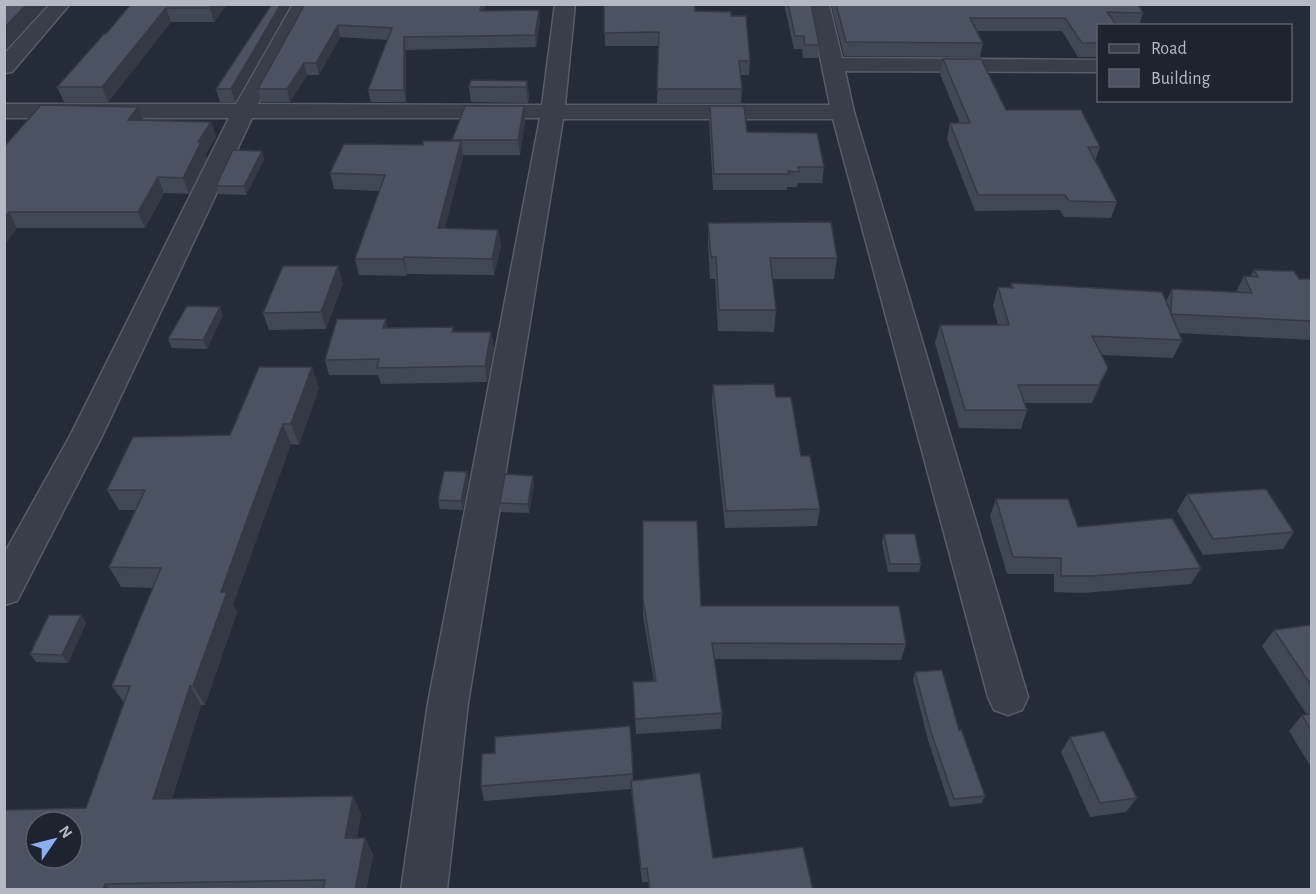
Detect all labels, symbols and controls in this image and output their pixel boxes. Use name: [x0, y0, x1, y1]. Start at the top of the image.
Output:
legend: [1097, 24, 1292, 102]
text: Road: [1151, 40, 1187, 58]
text: Building: [1151, 70, 1211, 88]
north arrow: [24, 810, 84, 870]
text: N: [56, 823, 75, 841]

